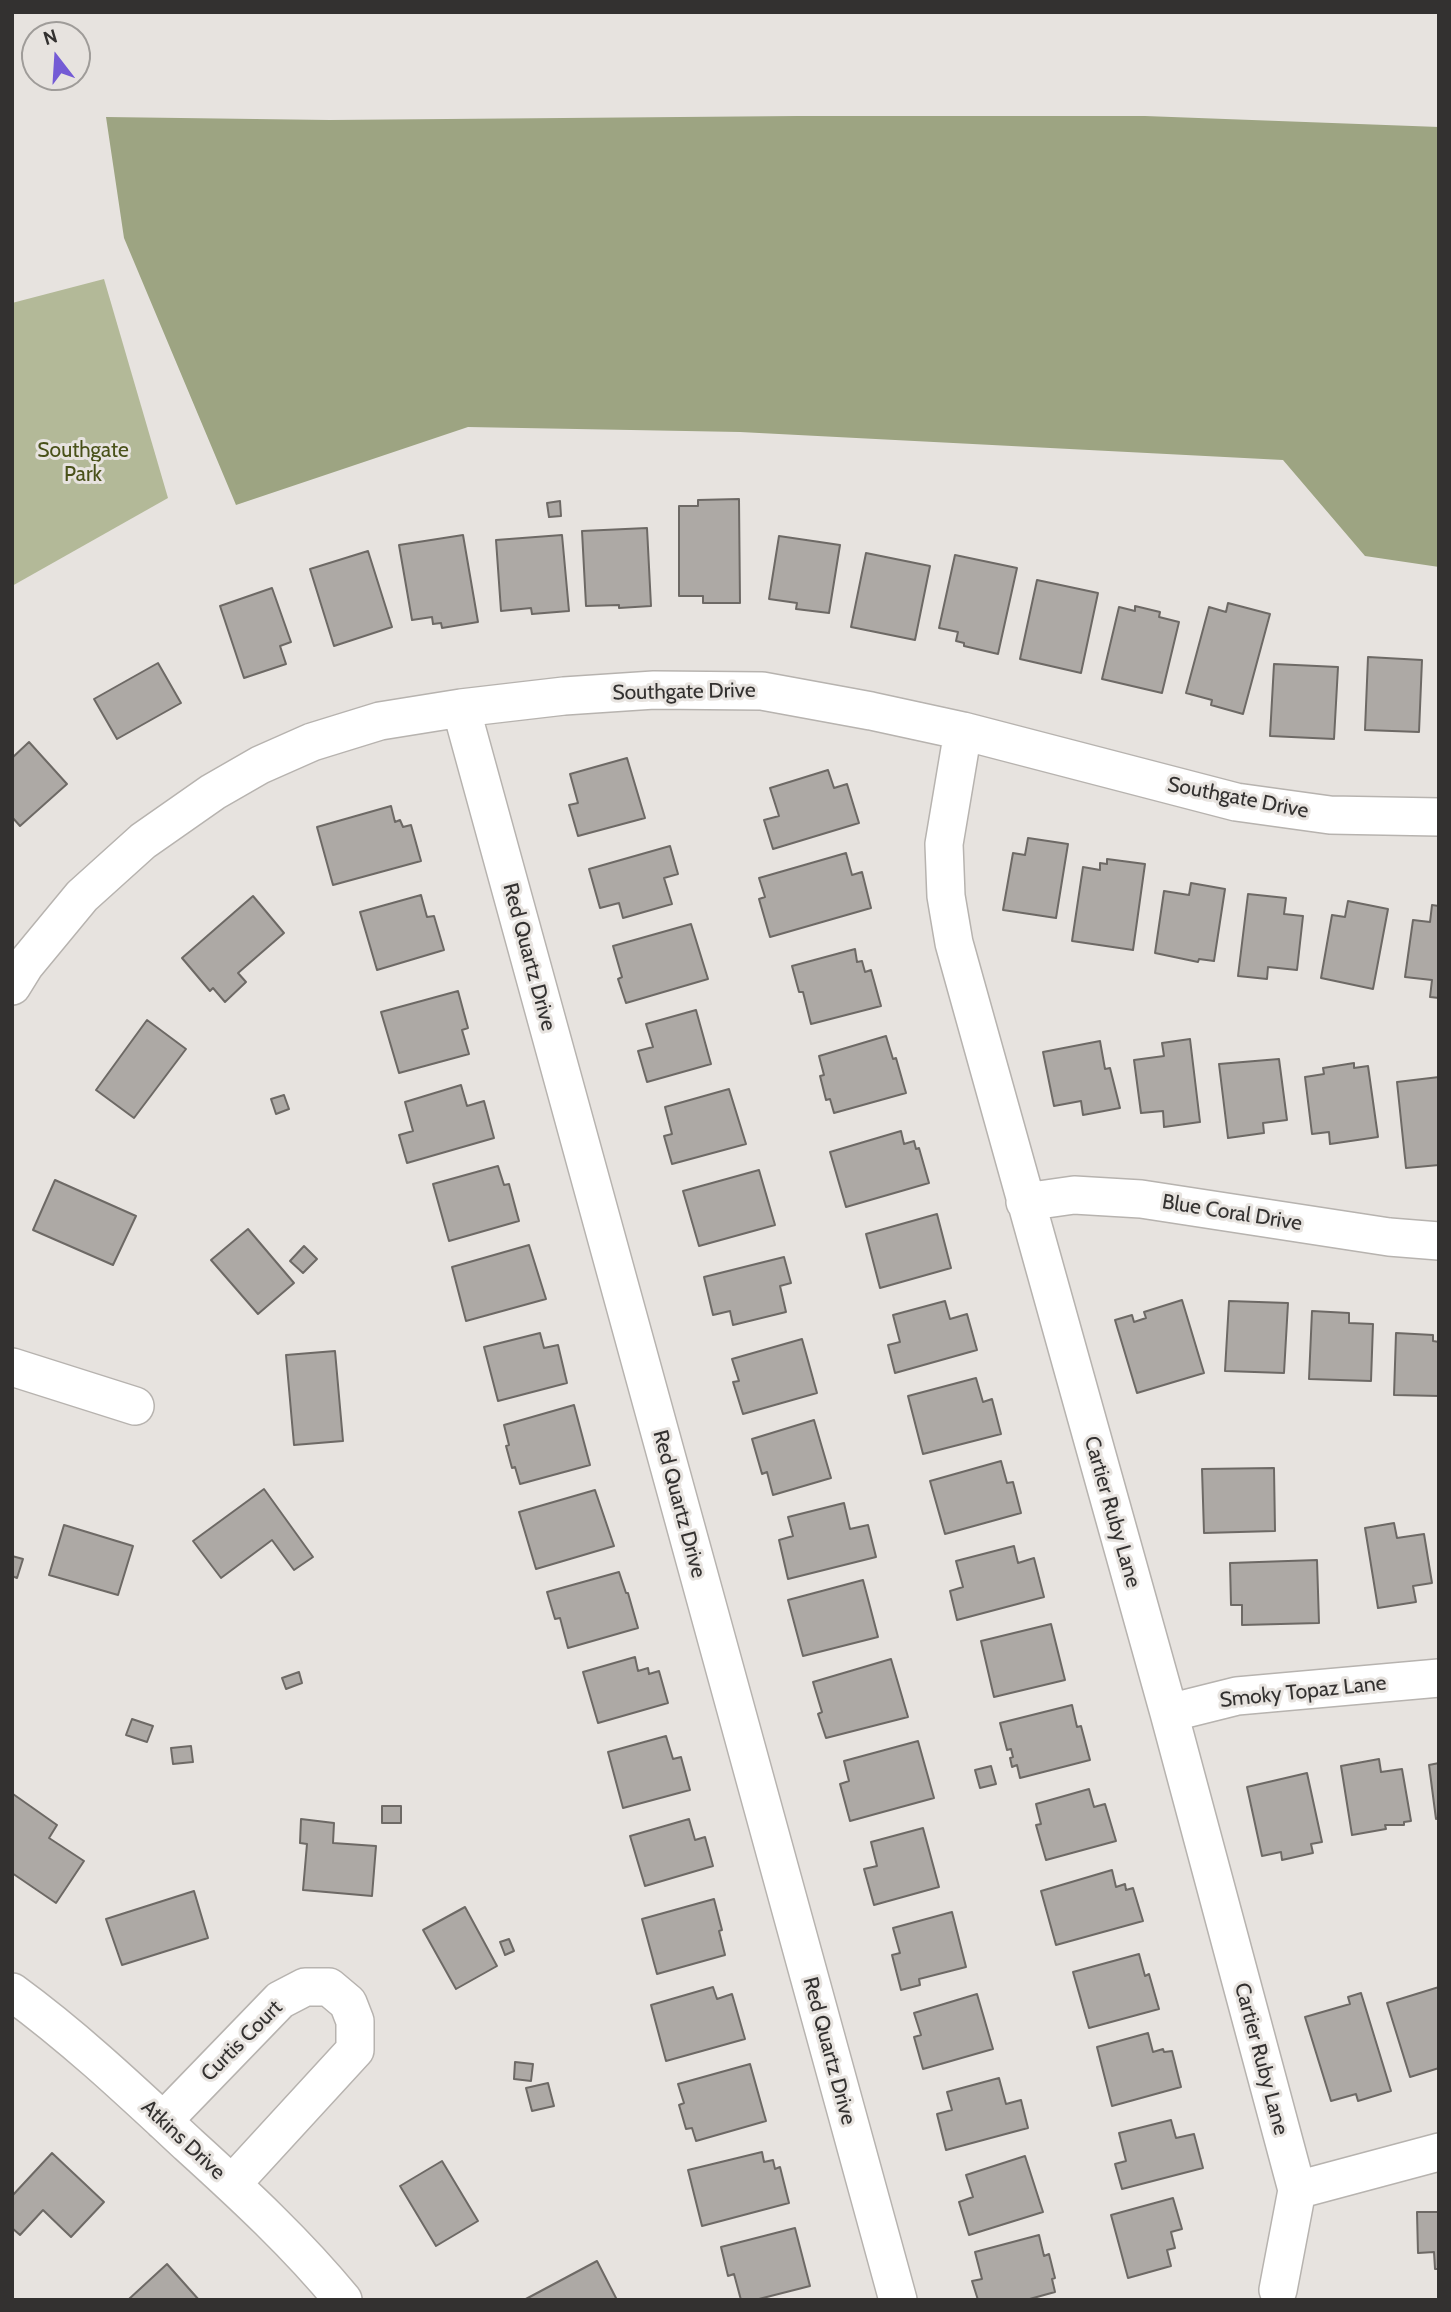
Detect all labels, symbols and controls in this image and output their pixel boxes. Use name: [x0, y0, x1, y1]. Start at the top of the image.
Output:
north arrow: [21, 21, 91, 91]
text: N: [41, 24, 60, 50]
park label: Southgate Park: [37, 438, 129, 488]
street label: Southgate Drive: [612, 678, 756, 706]
street label: Southgate Drive: [1165, 772, 1311, 824]
street label: Red Quartz Drive: [497, 880, 561, 1034]
street label: Blue Coral Drive: [1160, 1189, 1304, 1237]
street label: Red Quartz Drive: [647, 1427, 711, 1581]
street label: Cartier Ruby Lane: [1078, 1433, 1146, 1591]
street label: Smoky Topaz Lane: [1218, 1671, 1388, 1713]
street label: Red Quartz Drive: [797, 1974, 861, 2128]
street label: Cartier Ruby Lane: [1229, 1980, 1293, 2138]
street label: Curtis Court: [196, 1995, 288, 2087]
street label: Atkins Drive: [136, 2095, 230, 2185]

